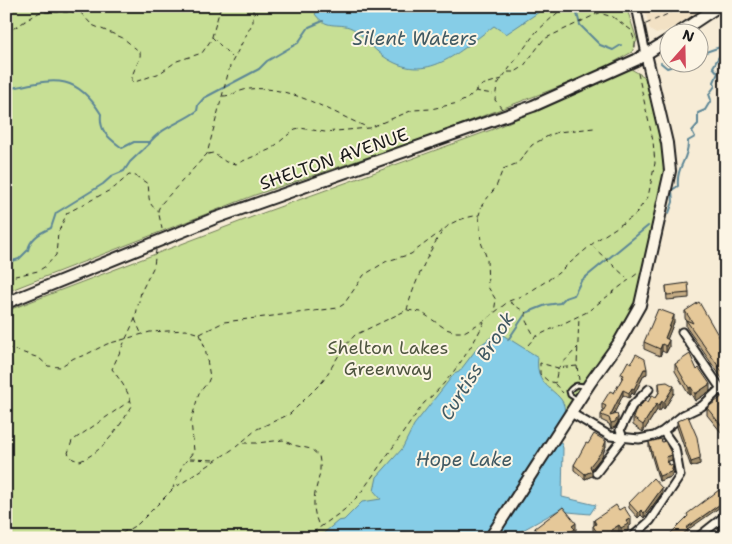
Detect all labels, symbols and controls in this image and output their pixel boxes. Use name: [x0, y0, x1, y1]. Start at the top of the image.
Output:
north arrow: [660, 22, 710, 72]
text: N: [680, 25, 697, 46]
water label: Silent Waters: [353, 26, 477, 51]
street label: SHELTON AVENUE: [256, 122, 412, 196]
water label: Curtiss Brook: [434, 307, 520, 425]
park label: Shelton Lakes Greenway: [328, 336, 448, 381]
water label: Hope Lake: [416, 447, 512, 472]

